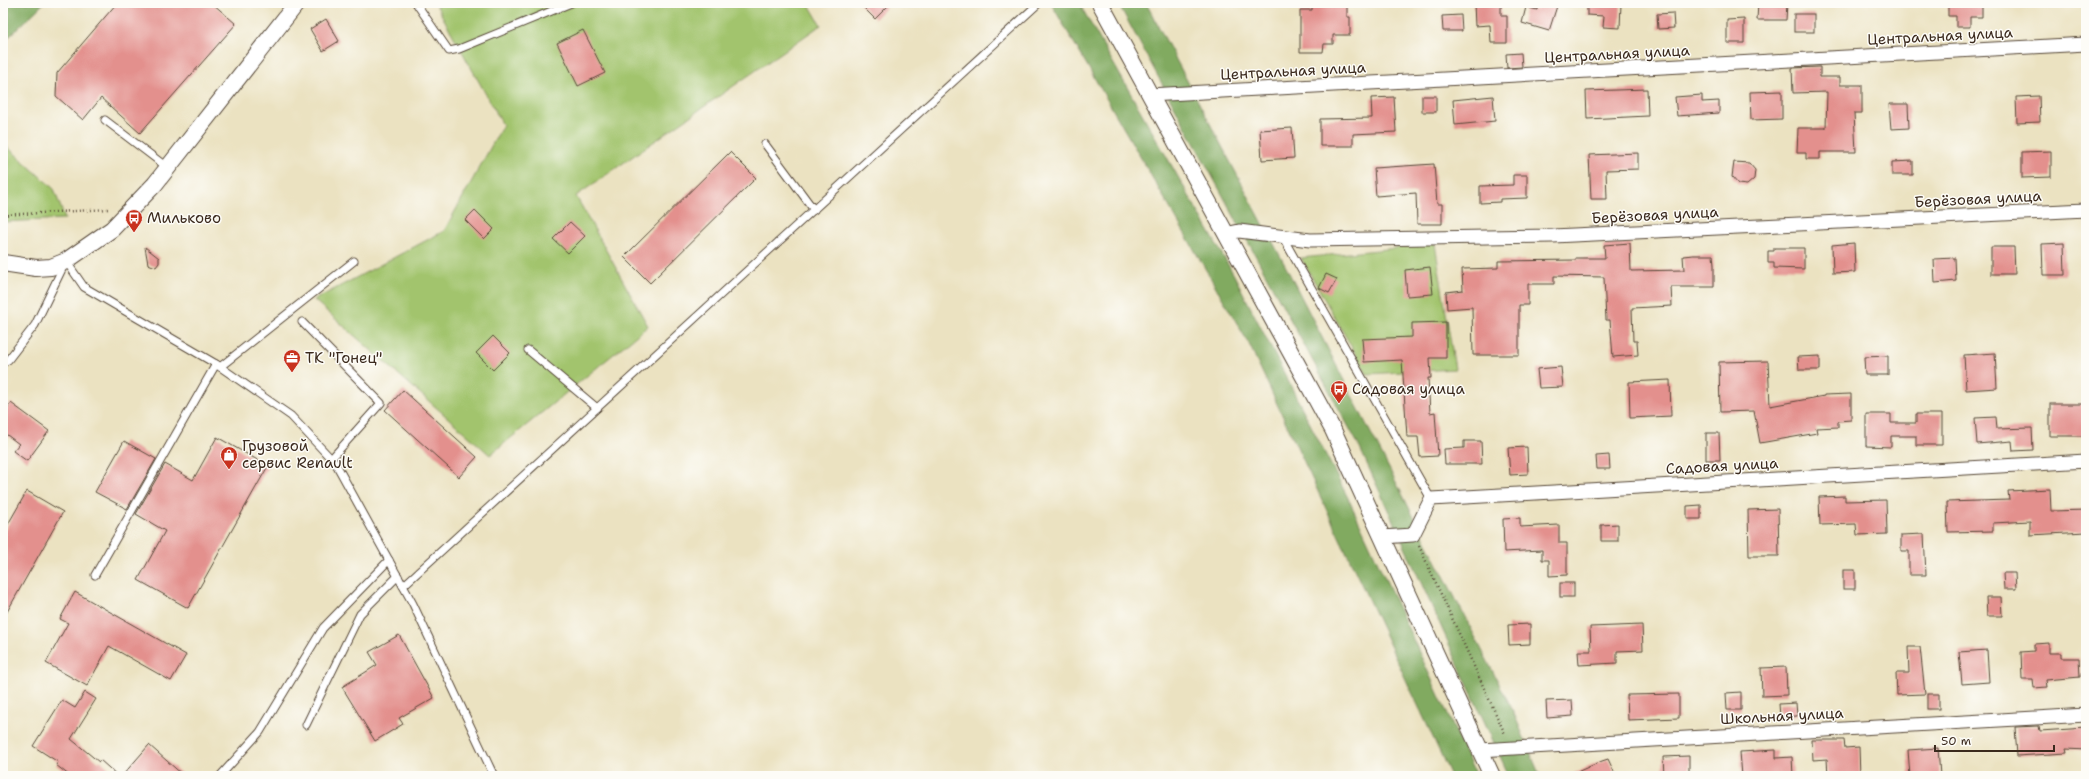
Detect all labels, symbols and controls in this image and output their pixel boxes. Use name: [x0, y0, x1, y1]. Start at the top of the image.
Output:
street label: Центральная улица: [1867, 22, 2014, 50]
street label: Центральная улица: [1544, 40, 1691, 68]
street label: Центральная улица: [1220, 57, 1367, 85]
street label: Берёзовая улица: [1914, 186, 2043, 212]
street label: Берёзовая улица: [1591, 202, 1720, 228]
bus stop icon: Мильково: [124, 208, 144, 233]
place label: Мильково: [147, 208, 221, 228]
office icon: ТК "Гонец": [282, 348, 302, 373]
place label: ТК "Гонец": [305, 348, 382, 368]
bus stop icon: Садовая улица: [1329, 379, 1349, 404]
place label: Садовая улица: [1352, 379, 1465, 399]
place label: Грузовой сервис Renault: [242, 436, 353, 473]
shop icon: Грузовой сервис Renault: [219, 445, 239, 470]
street label: Садовая улица: [1665, 453, 1779, 479]
street label: Школьная улица: [1720, 703, 1845, 729]
scale bar: [1935, 727, 2054, 753]
text: 50 m: [1941, 733, 1971, 749]

